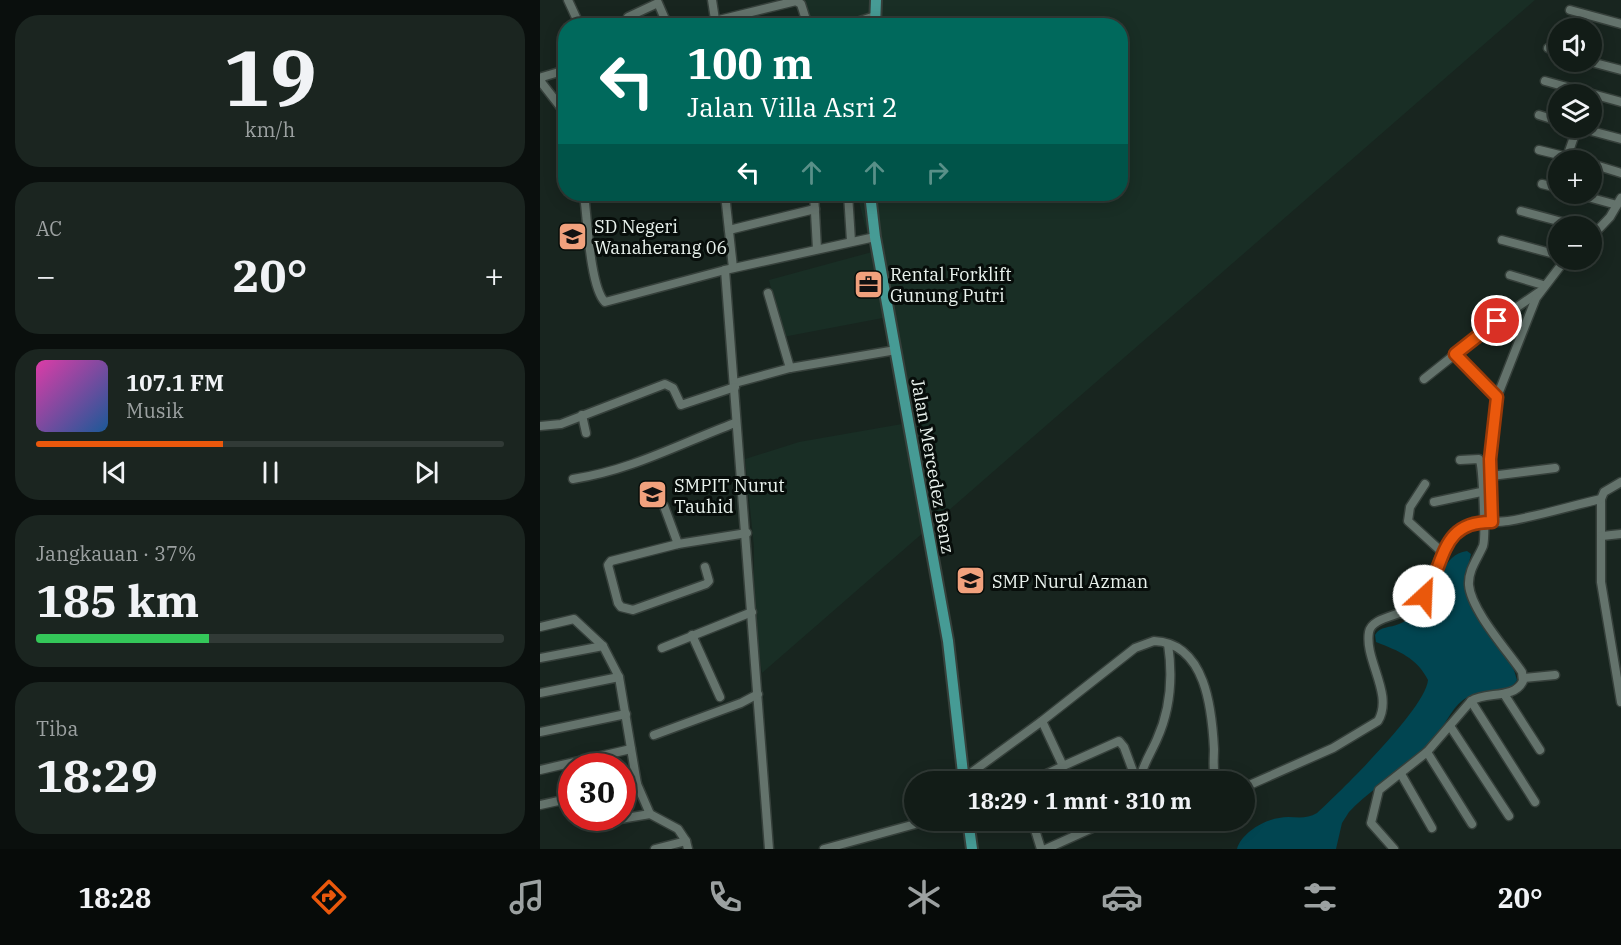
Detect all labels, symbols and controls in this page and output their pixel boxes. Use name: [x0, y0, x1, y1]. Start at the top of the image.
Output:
map controls: [1548, 18, 1602, 270]
button: sound: [1548, 18, 1602, 72]
text: 19: [223, 26, 317, 127]
text: 100 m: [687, 36, 813, 91]
icon: left: [588, 42, 666, 120]
button: layers: [1548, 84, 1602, 138]
text: Jalan Villa Asri 2: [687, 89, 898, 124]
text: km/h: [245, 116, 295, 143]
button: +: [1548, 150, 1602, 204]
icon: left: [732, 156, 765, 189]
icon: ahead: [795, 156, 828, 189]
icon: ahead: [858, 156, 891, 189]
icon: right: [921, 156, 954, 189]
text: AC: [36, 215, 62, 242]
place label: SD Negeri Wanaherang 06: [594, 215, 727, 259]
button: −: [1548, 216, 1602, 270]
school or university icon: SD Negeri Wanaherang 06: [557, 220, 589, 252]
text: 20°: [232, 246, 308, 304]
text: −: [36, 254, 56, 297]
text: +: [484, 254, 504, 297]
place label: Rental Forklift Gunung Putri: [890, 263, 1012, 307]
office icon: Rental Forklift Gunung Putri: [853, 268, 885, 300]
pin: [1471, 295, 1522, 346]
icon: arrive: [1480, 304, 1513, 337]
text: 107.1 FM: [126, 368, 224, 397]
street label: Jalan Mercedez Benz: [906, 377, 960, 555]
text: Musik: [126, 397, 184, 424]
icon: previous: [98, 456, 131, 489]
icon: pause: [254, 456, 287, 489]
icon: next: [410, 456, 443, 489]
place label: SMPIT Nurut Tauhid: [674, 474, 785, 518]
school or university icon: SMPIT Nurut Tauhid: [637, 479, 669, 511]
text: Jangkauan · 37%: [36, 540, 196, 567]
position arrow: [1392, 564, 1456, 628]
school or university icon: SMP Nurul Azman: [955, 565, 987, 597]
place label: SMP Nurul Azman: [992, 570, 1148, 593]
text: 185 km: [36, 571, 199, 629]
text: Tiba: [36, 715, 78, 742]
text: 18:29: [36, 746, 158, 804]
speed limit sign: 30: [558, 753, 636, 831]
text: 18:29 · 1 mnt · 310 m: [967, 786, 1192, 815]
icon: directions: [308, 876, 350, 918]
icon: music: [506, 876, 548, 918]
icon: phone: [704, 876, 746, 918]
icon: climate: [903, 876, 945, 918]
icon: car: [1101, 876, 1143, 918]
icon: filters: [1299, 876, 1341, 918]
text: 18:28: [78, 880, 151, 915]
text: 20°: [1498, 880, 1543, 915]

